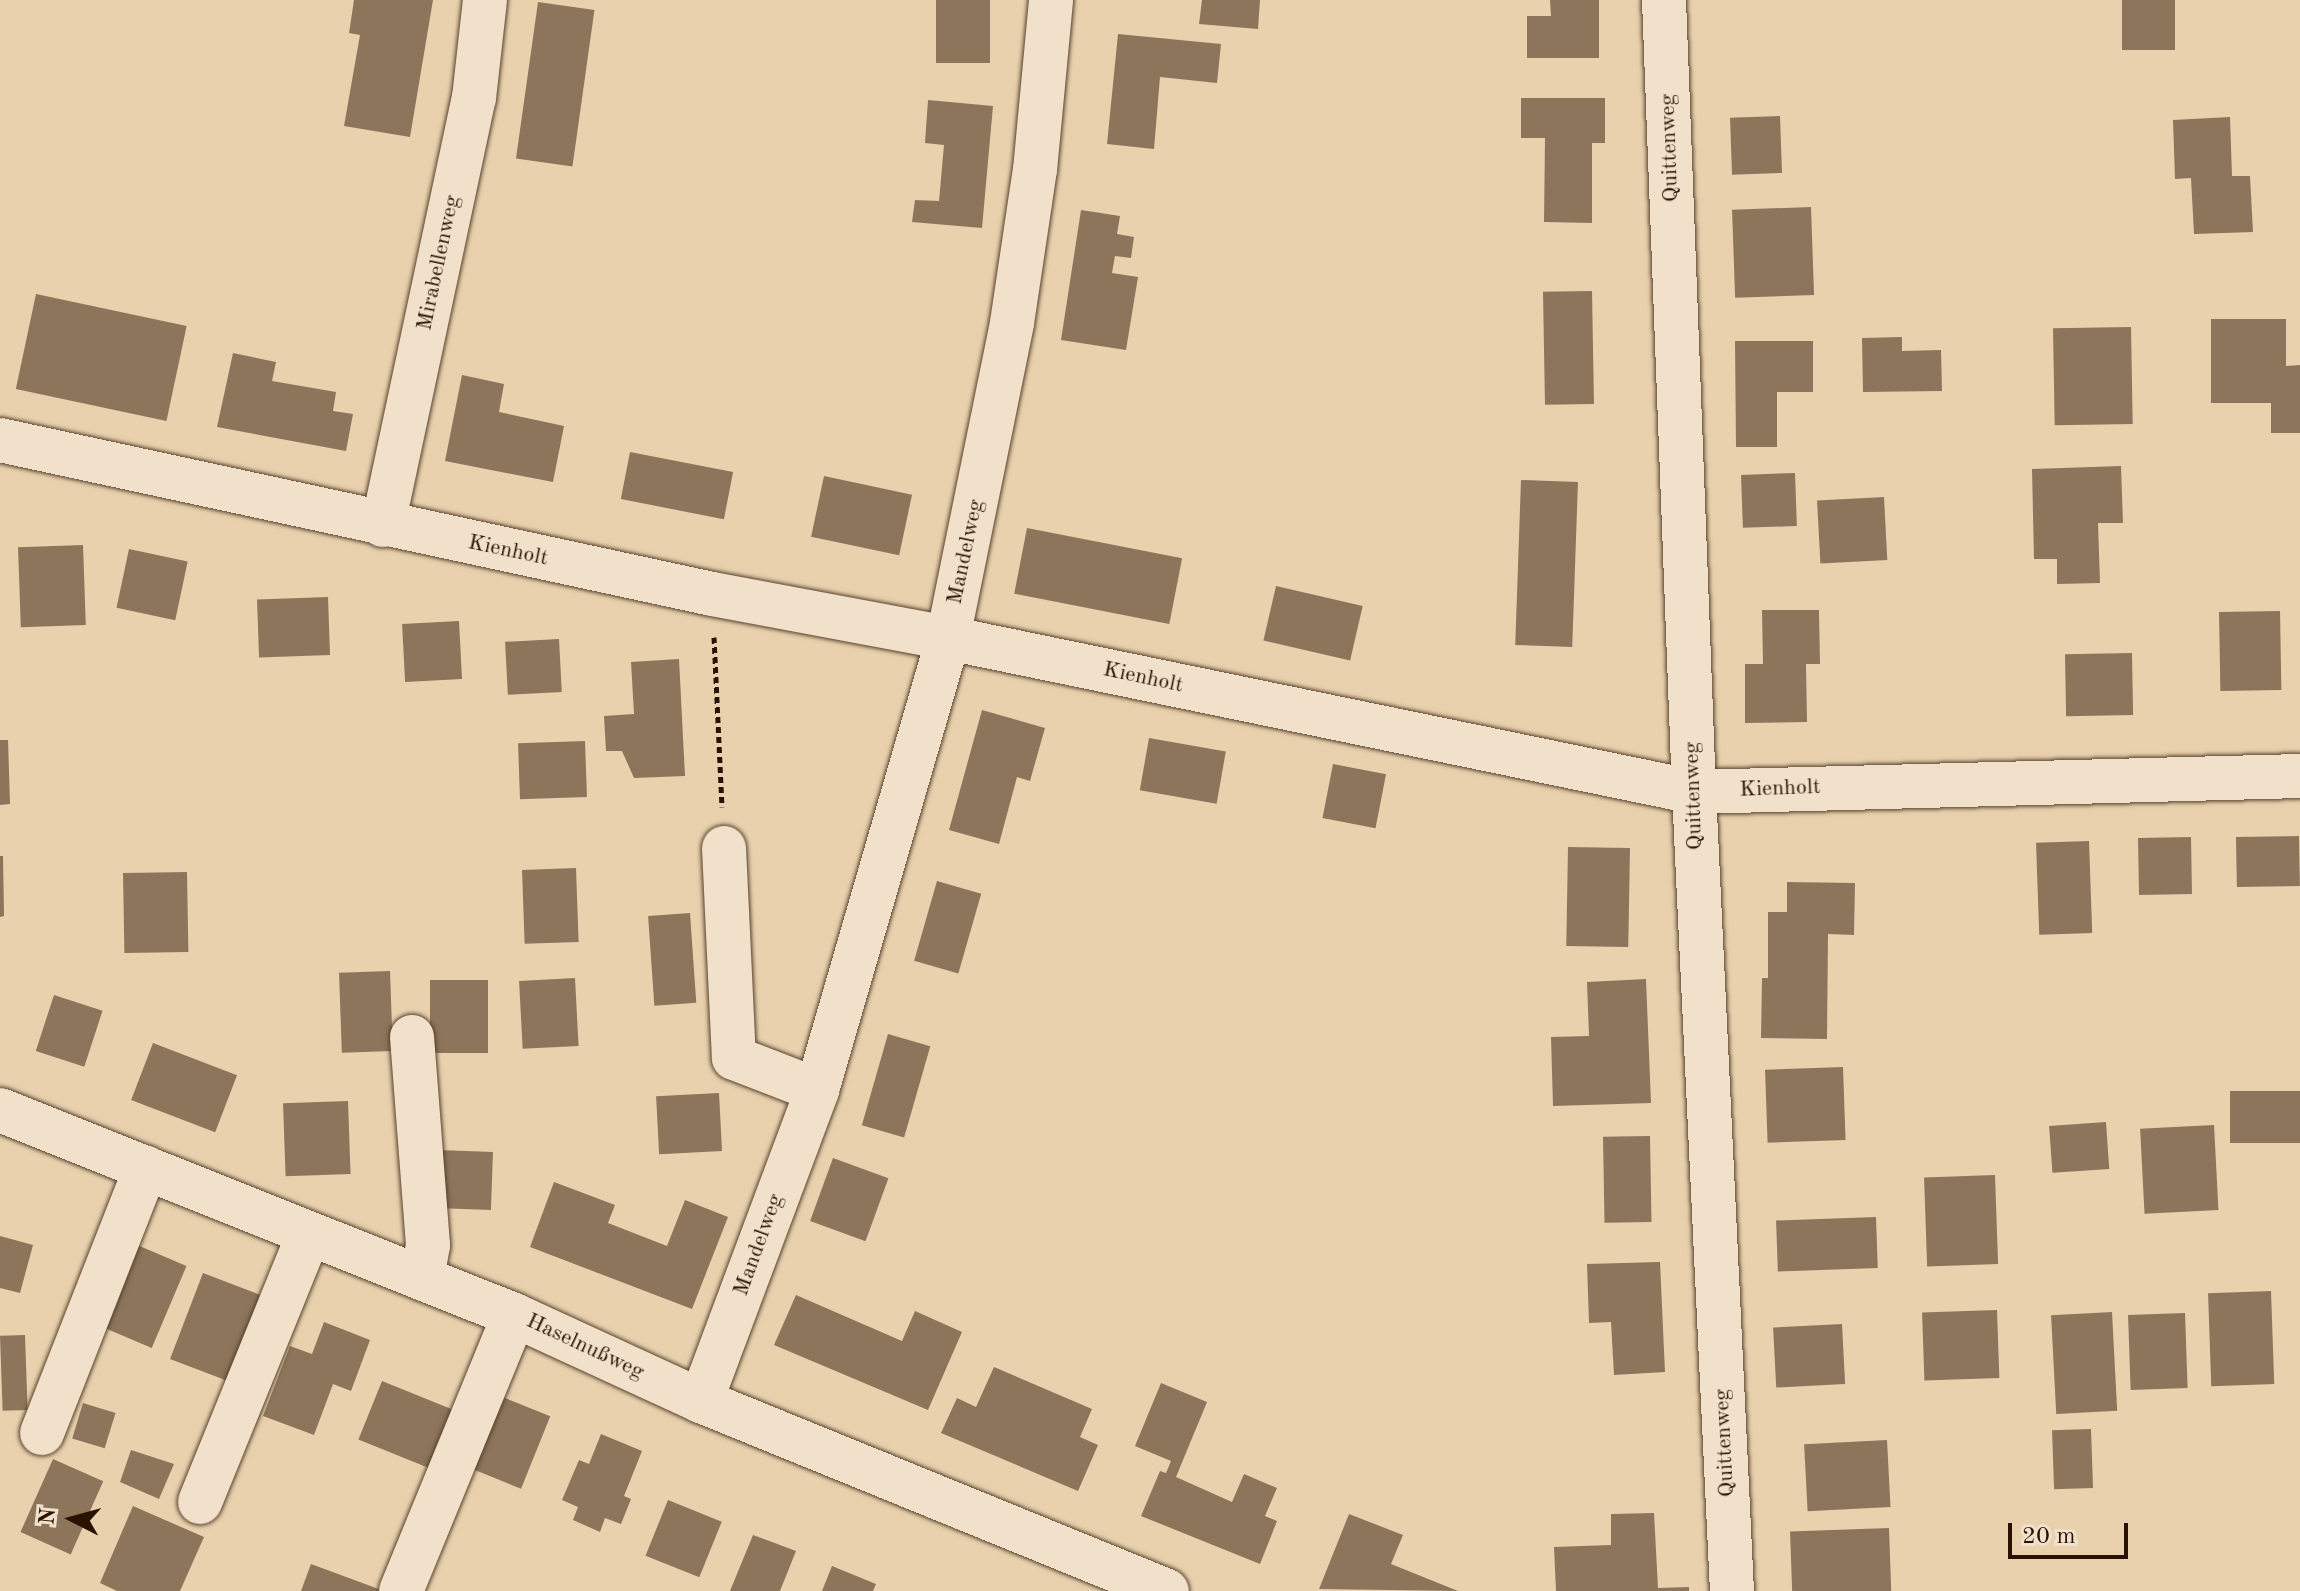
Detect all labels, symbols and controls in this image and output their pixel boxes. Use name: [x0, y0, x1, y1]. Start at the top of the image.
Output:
street label: Quittenweg: [1655, 93, 1685, 203]
street label: Mirabellenweg: [412, 193, 466, 333]
street label: Mandelweg: [942, 497, 990, 607]
street label: Kienholt: [466, 530, 550, 572]
street label: Kienholt: [1101, 657, 1185, 699]
street label: Quittenweg: [1679, 741, 1709, 851]
street label: Kienholt: [1739, 774, 1821, 804]
street label: Mandelweg: [728, 1190, 790, 1300]
street label: Haselnußweg: [522, 1308, 648, 1386]
street label: Quittenweg: [1709, 1388, 1741, 1498]
north arrow: [32, 1479, 112, 1559]
text: N: [36, 1507, 60, 1526]
scale bar: [2012, 1507, 2132, 1557]
text: 20 m: [2022, 1525, 2076, 1549]

